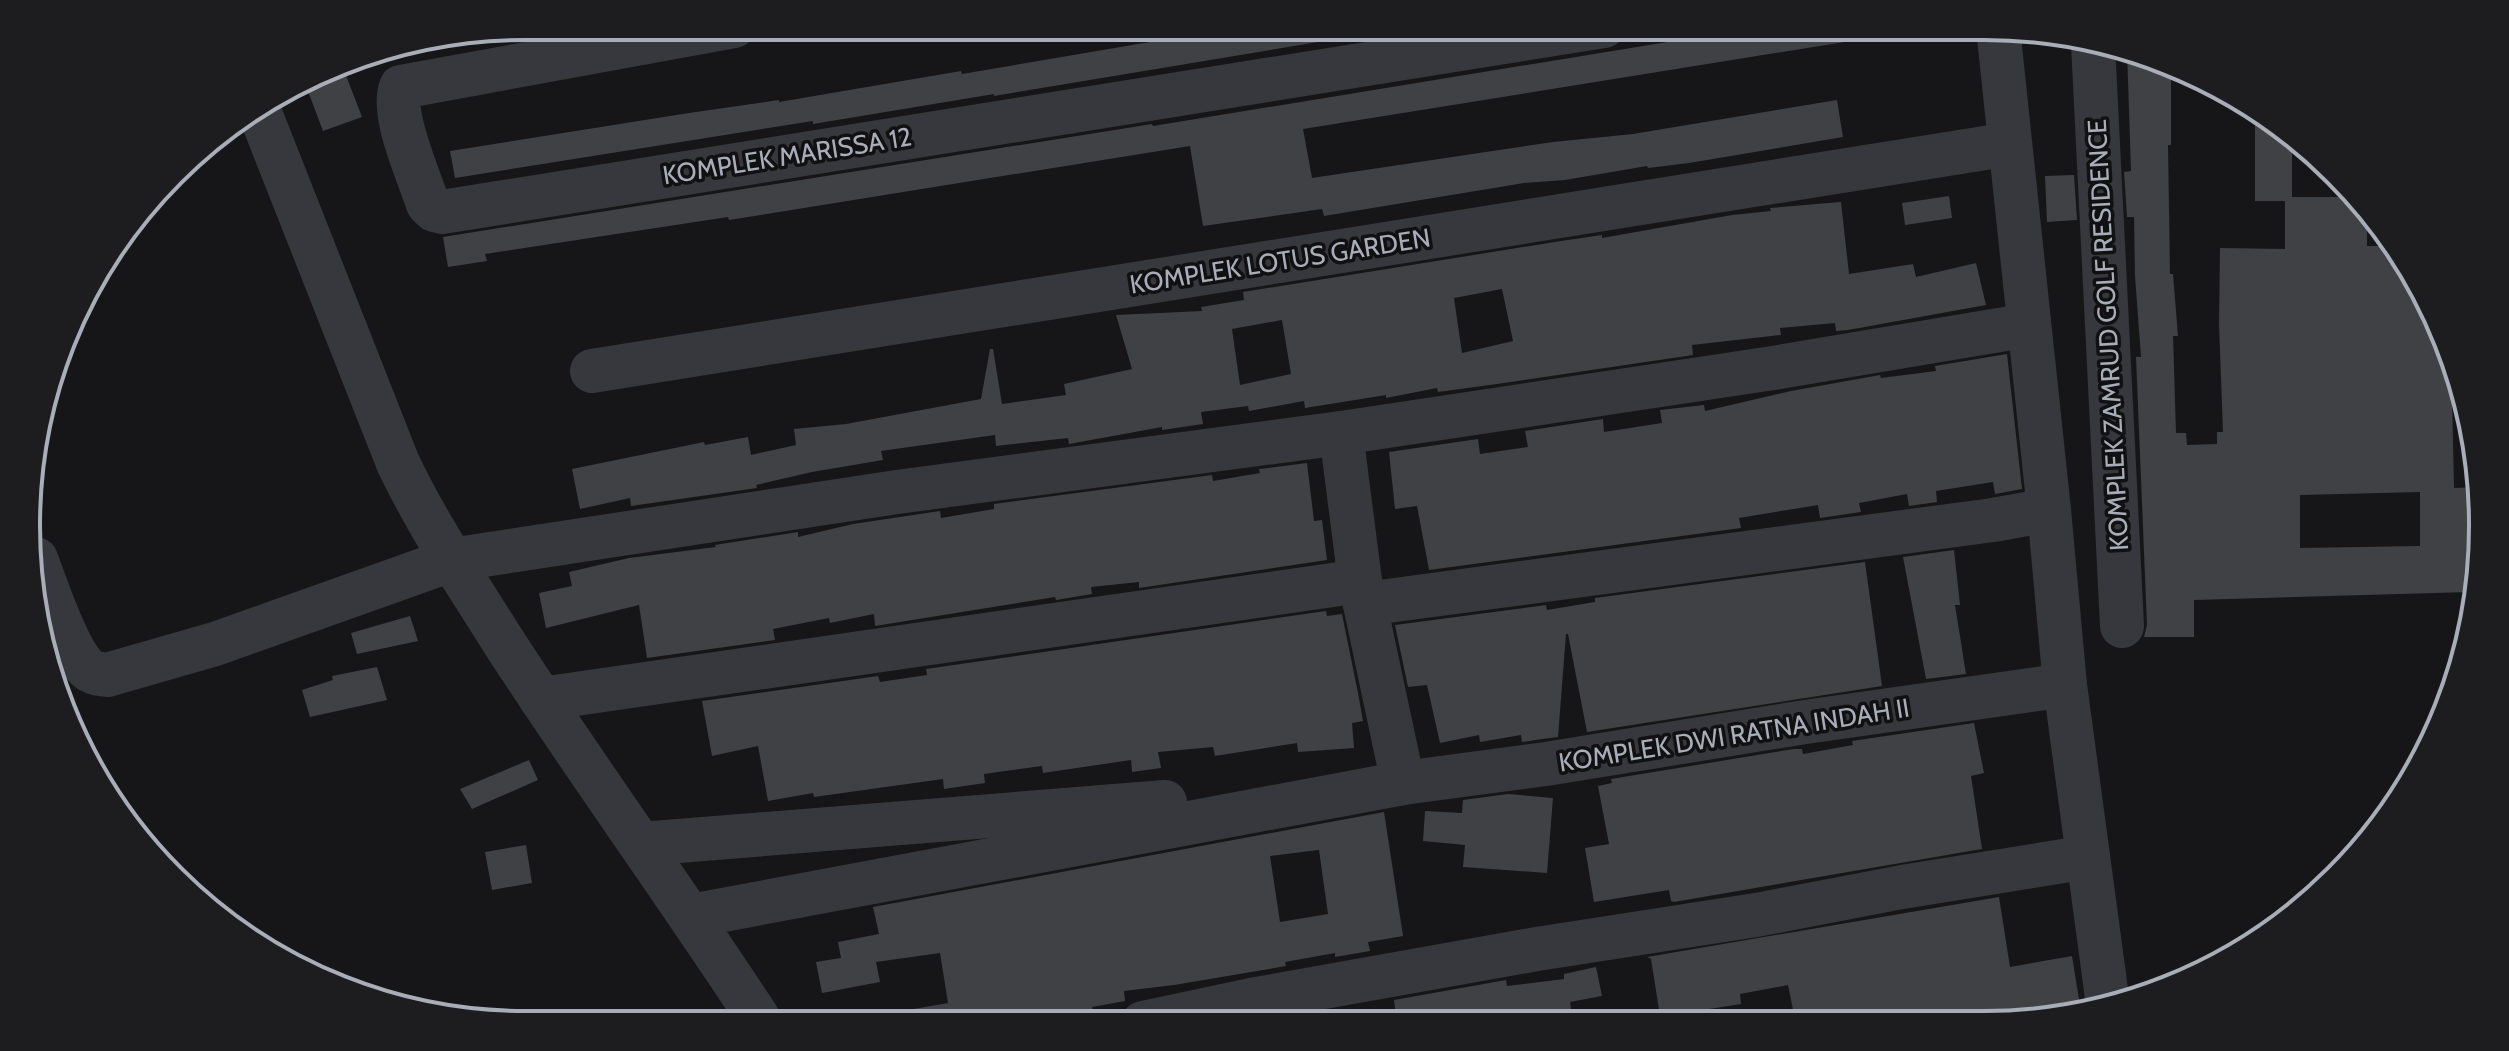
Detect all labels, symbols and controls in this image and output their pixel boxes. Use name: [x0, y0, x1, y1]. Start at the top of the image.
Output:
street label: KOMPLEK ZAMRUD GOLF RESIDENCE: [2081, 118, 2135, 552]
street label: KOMPLEK MARISSA 12: [660, 121, 914, 191]
street label: KOMPLEK LOTUS GARDEN: [1127, 221, 1433, 301]
street label: KOMPLEK DWI RATNA INDAH II: [1556, 691, 1912, 779]

